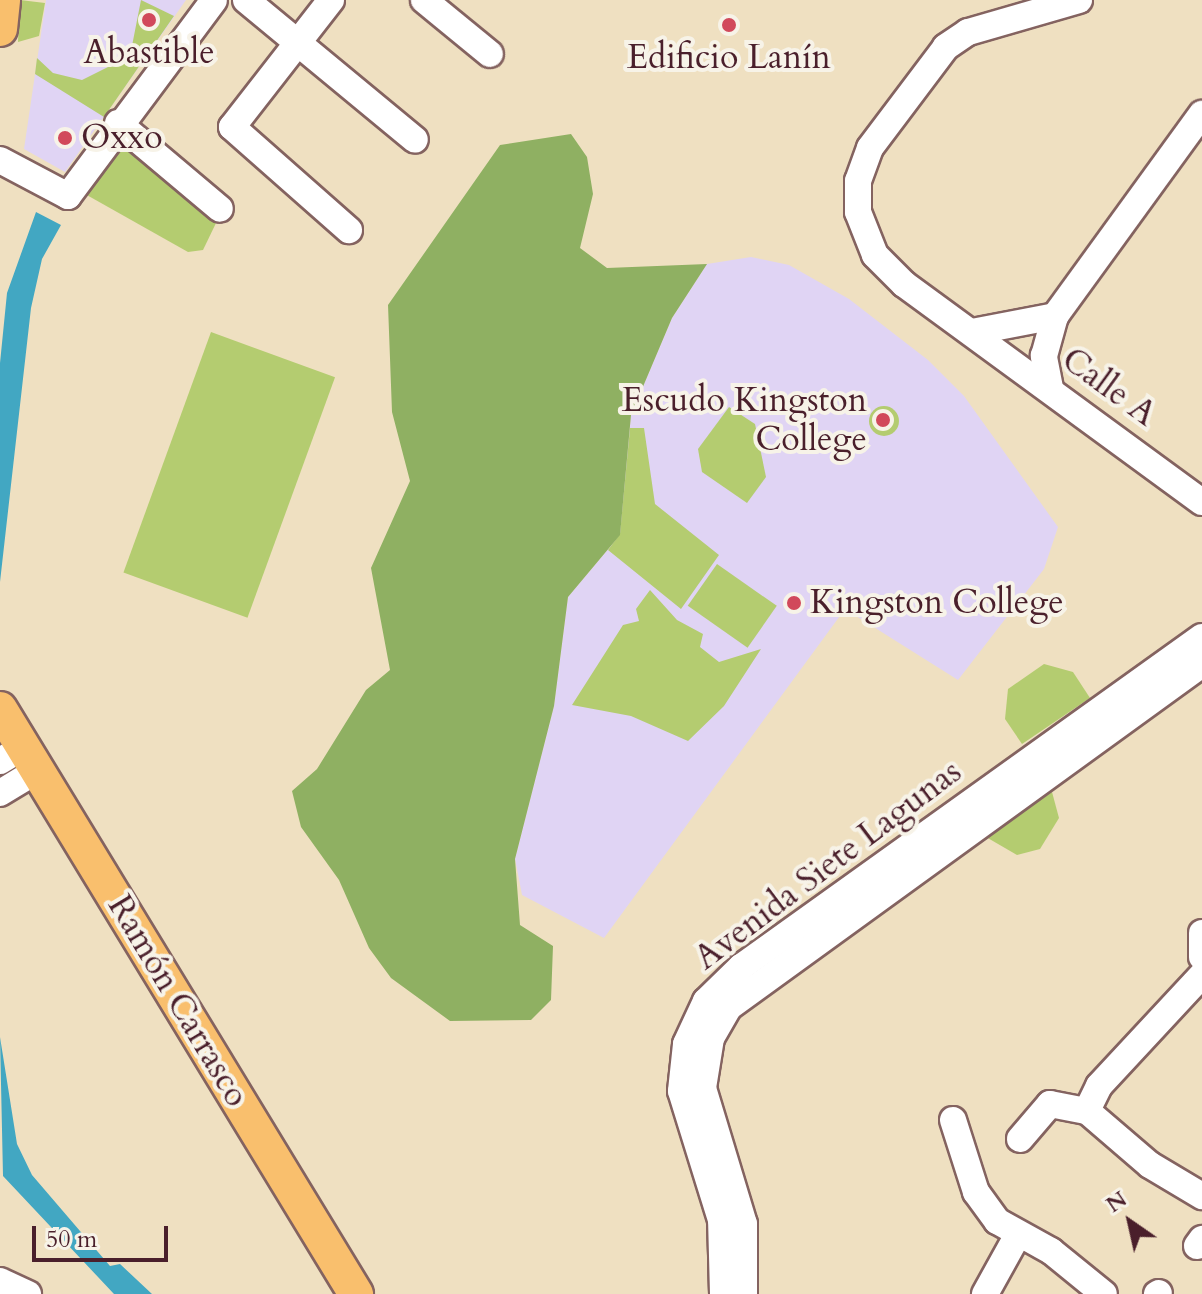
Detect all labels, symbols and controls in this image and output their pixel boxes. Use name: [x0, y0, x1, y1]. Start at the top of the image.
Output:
marker: Abastible: [140, 11, 158, 29]
marker: Edificio Lanín: [720, 16, 738, 34]
place label: Abastible: [83, 33, 215, 73]
place label: Edificio Lanín: [627, 38, 831, 78]
place label: Oxxo: [81, 118, 163, 158]
marker: Oxxo: [56, 129, 74, 147]
street label: Calle A: [1054, 339, 1164, 435]
place label: Escudo Kingston College: [622, 380, 867, 460]
marker: Escudo Kingston College: [874, 411, 892, 429]
place label: Kingston College: [810, 583, 1064, 623]
marker: Kingston College: [785, 594, 803, 612]
street label: Avenida Siete Lagunas: [687, 751, 969, 979]
street label: Ramón Carrasco: [99, 888, 257, 1114]
north arrow: [1090, 1182, 1170, 1262]
text: N: [1100, 1184, 1133, 1220]
scale bar: [36, 1210, 172, 1260]
text: 50 m: [46, 1223, 97, 1256]

